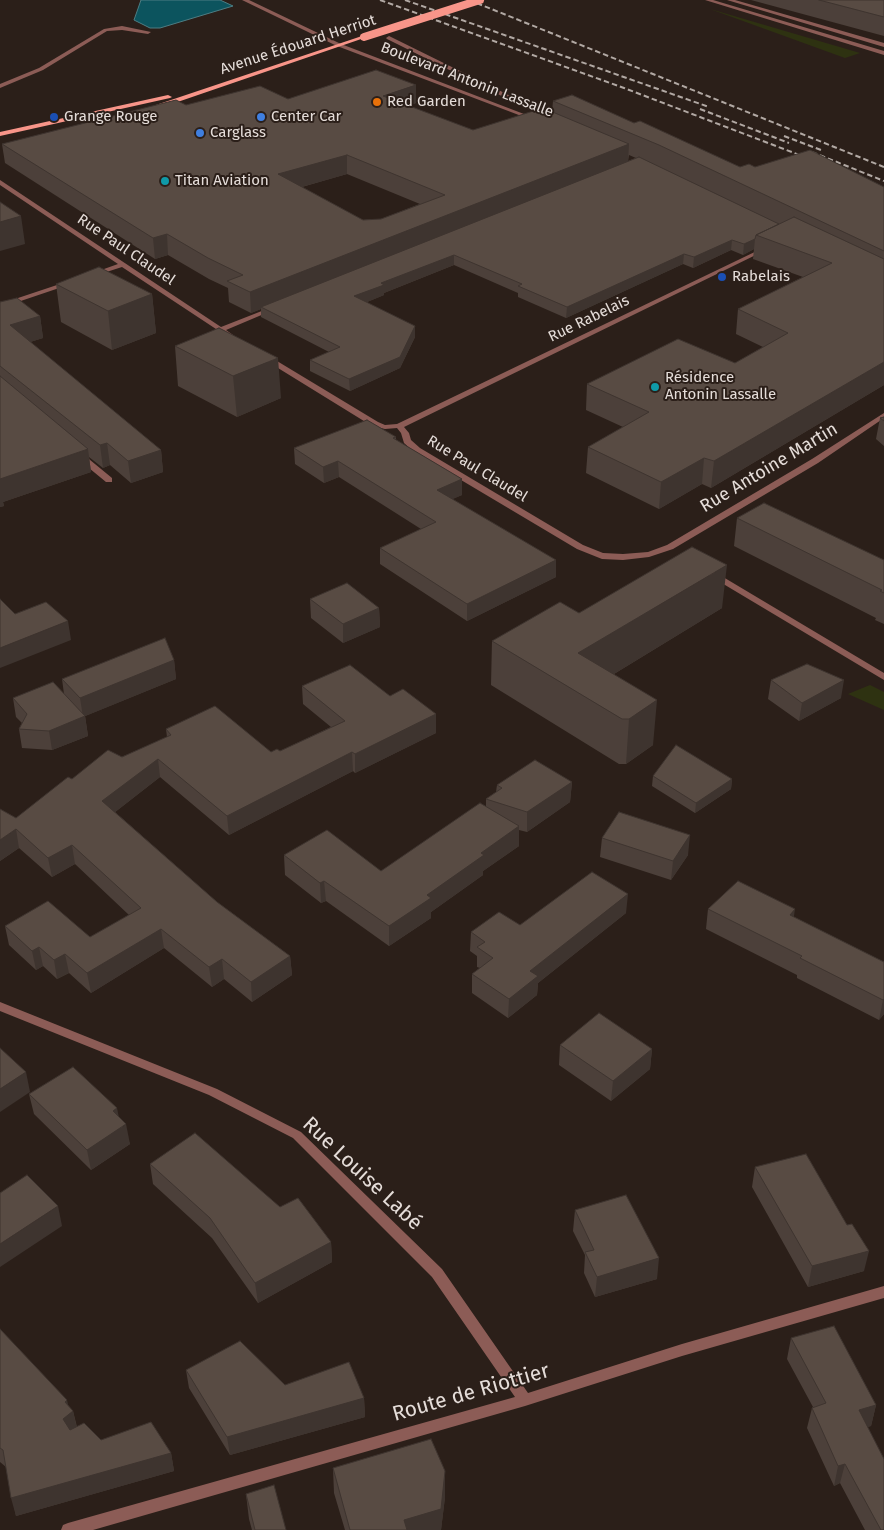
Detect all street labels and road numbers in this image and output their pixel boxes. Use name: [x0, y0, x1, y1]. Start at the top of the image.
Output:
street label: Avenue Édouard Herriot: [218, 11, 378, 79]
street label: Boulevard Antonin Lassalle: [378, 39, 556, 121]
street label: Rue Paul Claudel: [74, 211, 178, 289]
street label: Rue Rabelais: [546, 292, 632, 346]
street label: Rue Antoine Martin: [696, 418, 842, 518]
street label: Rue Paul Claudel: [423, 432, 531, 506]
street label: Rue Louise Labé: [297, 1112, 427, 1236]
street label: Route de Riottier: [390, 1359, 552, 1427]

